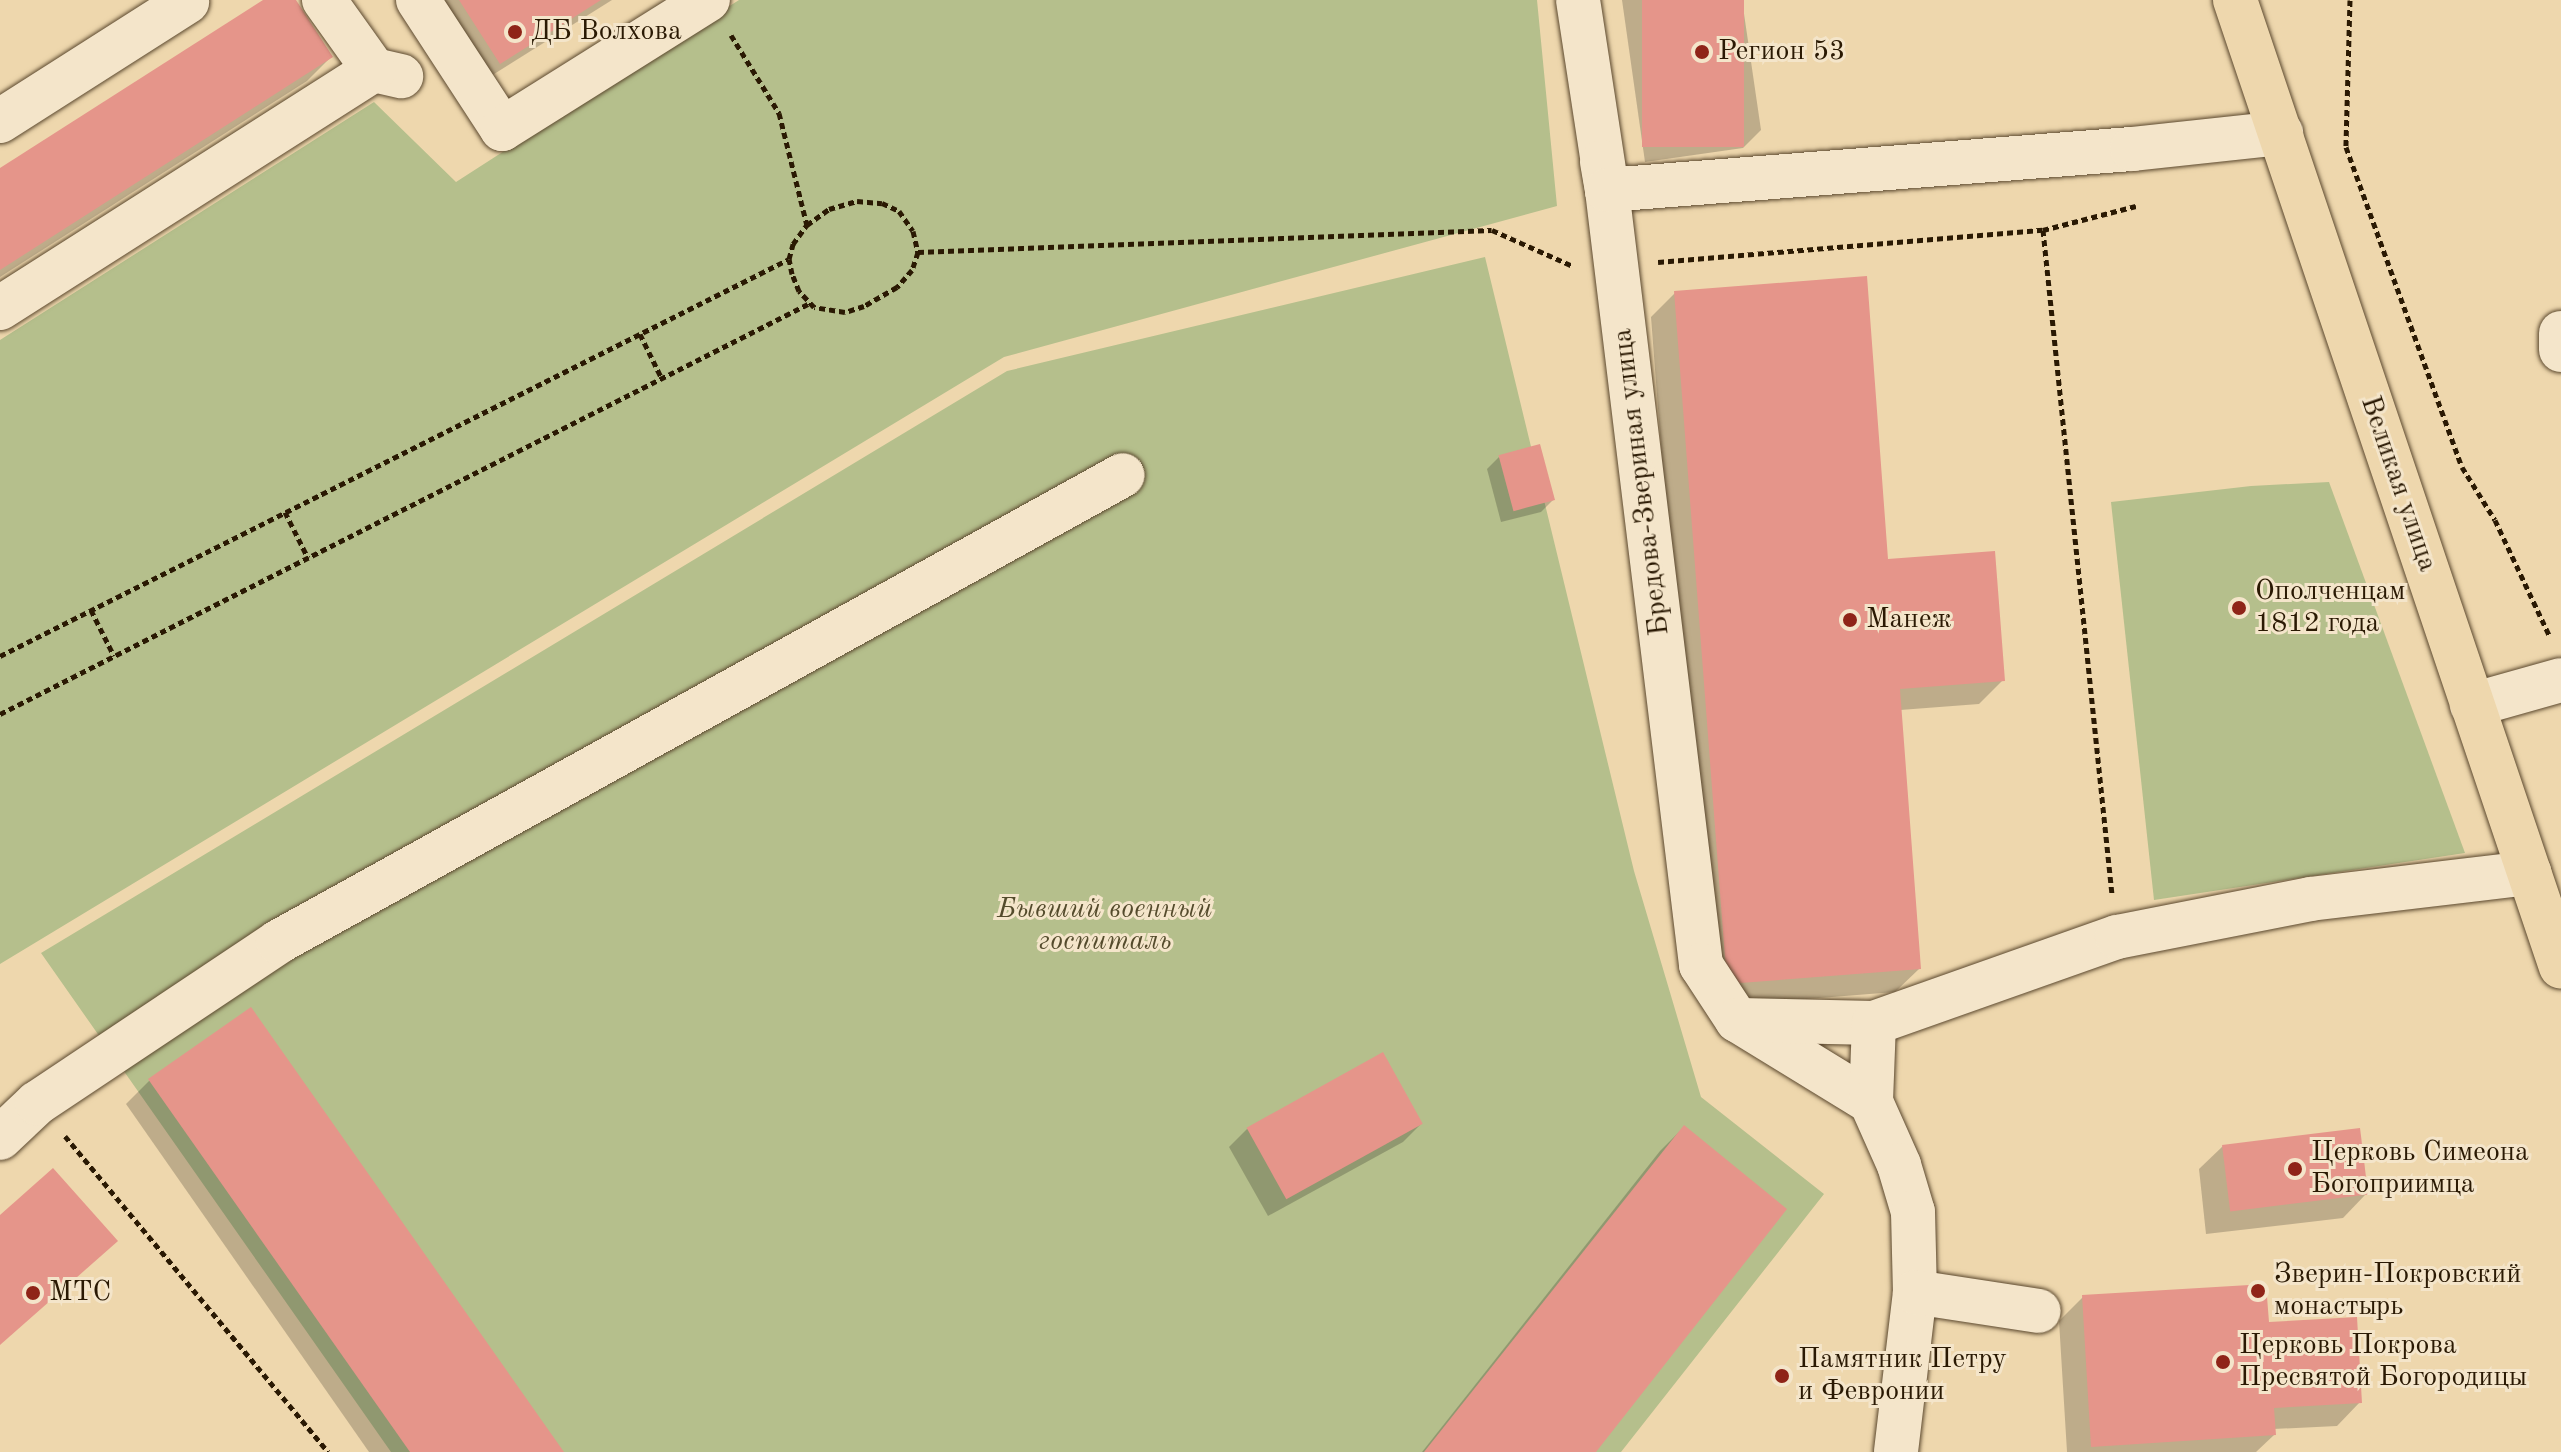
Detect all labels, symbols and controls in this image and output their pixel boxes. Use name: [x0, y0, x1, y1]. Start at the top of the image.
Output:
place label: ДБ Волхова: [531, 15, 682, 49]
marker: ДБ Волхова: [506, 23, 524, 41]
place label: Регион 53: [1718, 35, 1845, 69]
marker: Регион 53: [1693, 43, 1711, 61]
street label: Бредова-Звериная улица: [1606, 327, 1678, 637]
street label: Великая улица: [2352, 392, 2444, 576]
place label: Ополченцам 1812 года: [2255, 575, 2405, 641]
marker: Ополченцам 1812 года: [2230, 599, 2248, 617]
place label: Манеж: [1866, 603, 1952, 637]
marker: Манеж: [1841, 611, 1859, 629]
park label: Бывший военный госпиталь: [998, 893, 1212, 959]
place label: Церковь Симеона Богоприимца: [2311, 1136, 2529, 1202]
marker: Церковь Симеона Богоприимца: [2286, 1160, 2304, 1178]
place label: Зверин-Покровский монастырь: [2274, 1258, 2521, 1324]
place label: МТС: [49, 1276, 111, 1310]
marker: Зверин-Покровский монастырь: [2249, 1282, 2267, 1300]
marker: МТС: [24, 1284, 42, 1302]
place label: Церковь Покрова Пресвятой Богородицы: [2239, 1329, 2527, 1395]
place label: Памятник Петру и Февронии: [1798, 1343, 2007, 1409]
marker: Церковь Покрова Пресвятой Богородицы: [2214, 1353, 2232, 1371]
marker: Памятник Петру и Февронии: [1773, 1367, 1791, 1385]

